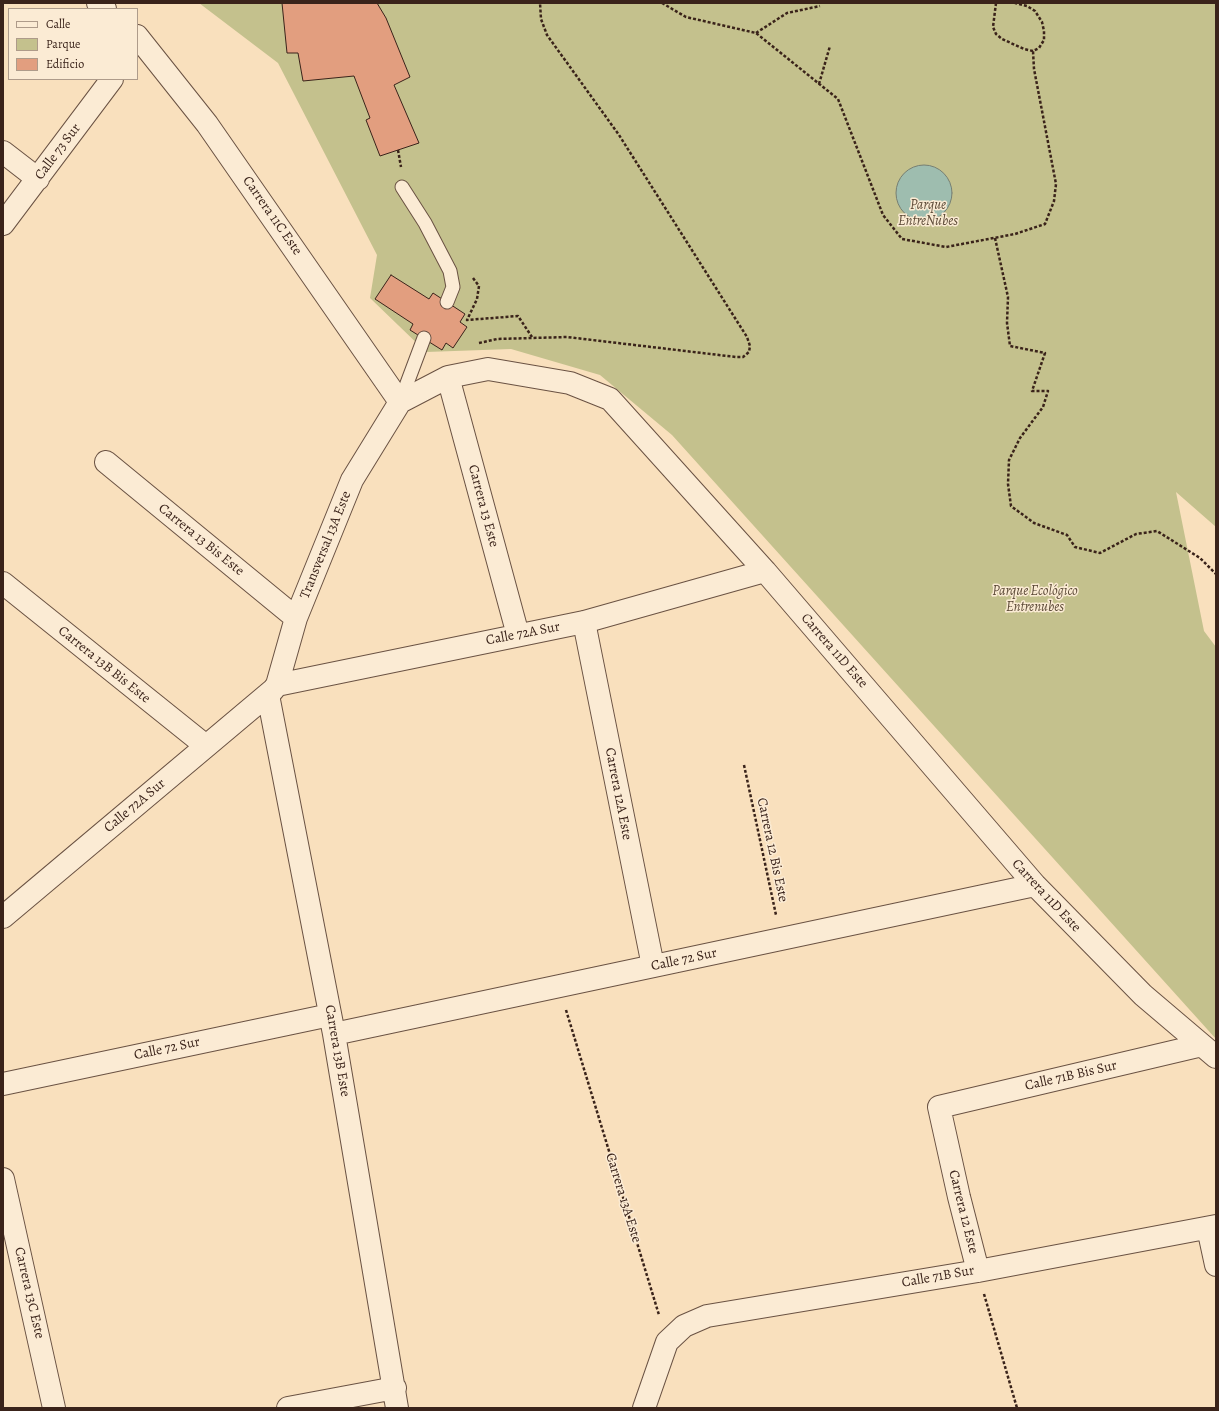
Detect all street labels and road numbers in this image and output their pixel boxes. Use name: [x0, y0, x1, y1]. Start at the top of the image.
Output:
street label: Calle 73 Sur: [31, 121, 85, 183]
street label: Carrera 11C Este: [239, 173, 305, 259]
street label: Carrera 13 Este: [464, 463, 502, 549]
street label: Transversal 13A Este: [297, 489, 355, 601]
street label: Carrera 13 Bis Este: [155, 500, 247, 580]
street label: Carrera 11D Este: [797, 610, 871, 692]
street label: Calle 72A Sur: [485, 619, 561, 649]
street label: Carrera 13B Bis Este: [55, 623, 153, 707]
street label: Carrera 12A Este: [601, 746, 635, 842]
street label: Calle 72A Sur: [101, 775, 169, 837]
street label: Carrera 12 Bis Este: [753, 796, 791, 904]
street label: Carrera 11D Este: [1008, 856, 1084, 936]
street label: Calle 72 Sur: [650, 945, 718, 975]
street label: Carrera 13B Este: [321, 1004, 353, 1098]
street label: Calle 72 Sur: [133, 1034, 201, 1064]
street label: Calle 71B Bis Sur: [1023, 1057, 1119, 1095]
street label: Carrera 13A Este: [601, 1151, 645, 1245]
street label: Carrera 12 Este: [944, 1168, 982, 1256]
street label: Carrera 13C Este: [10, 1246, 48, 1340]
street label: Calle 71B Sur: [900, 1262, 976, 1292]

